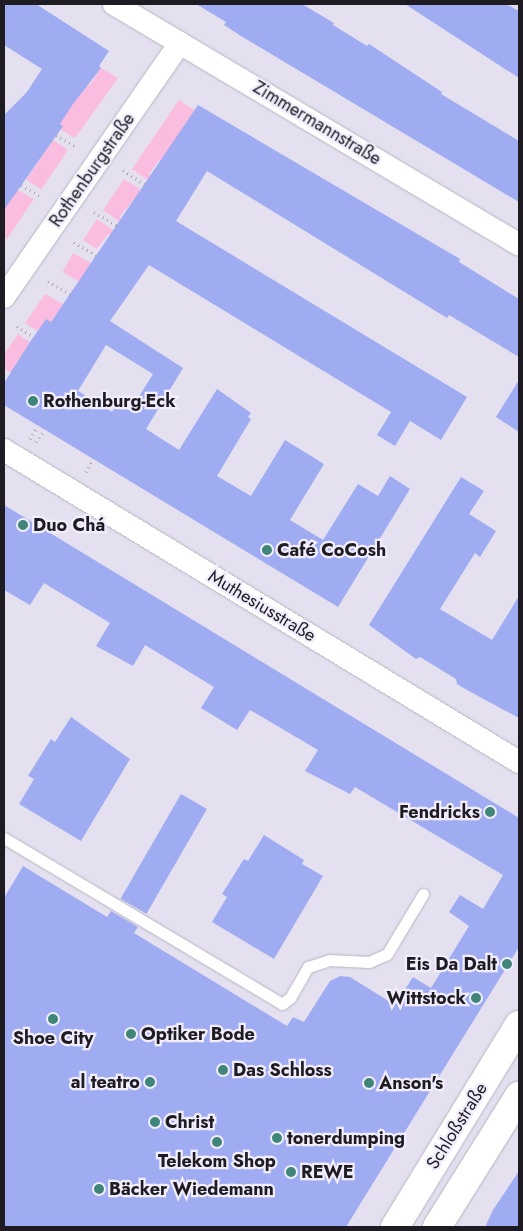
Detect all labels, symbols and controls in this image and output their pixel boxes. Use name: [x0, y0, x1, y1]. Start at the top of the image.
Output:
street label: Zimmermannstraße: [249, 76, 385, 170]
street label: Rothenburgstraße: [45, 109, 139, 231]
place label: Rothenburg-Eck: [43, 390, 176, 412]
marker: Rothenburg-Eck: [27, 395, 39, 407]
place label: Duo Chá: [33, 514, 105, 536]
marker: Duo Chá: [17, 519, 29, 531]
place label: Café CoCosh: [277, 539, 386, 561]
marker: Café CoCosh: [261, 544, 273, 556]
street label: Muthesiusstraße: [204, 565, 320, 647]
place label: Fendricks: [399, 801, 480, 823]
marker: Fendricks: [484, 806, 496, 818]
place label: Eis Da Dalt: [406, 953, 497, 975]
marker: Eis Da Dalt: [501, 958, 513, 970]
place label: Wittstock: [387, 987, 466, 1009]
marker: Wittstock: [470, 992, 482, 1004]
marker: Shoe City: [47, 1013, 59, 1025]
place label: Optiker Bode: [141, 1023, 255, 1045]
place label: Shoe City: [13, 1027, 93, 1049]
marker: Optiker Bode: [125, 1028, 137, 1040]
place label: Das Schloss: [233, 1059, 332, 1081]
marker: Das Schloss: [217, 1064, 229, 1076]
place label: al teatro: [71, 1071, 140, 1093]
place label: Anson's: [379, 1072, 443, 1094]
marker: al teatro: [144, 1076, 156, 1088]
marker: Anson's: [363, 1077, 375, 1089]
street label: Schloßstraße: [422, 1079, 492, 1173]
place label: Christ: [165, 1111, 214, 1133]
marker: Christ: [149, 1116, 161, 1128]
place label: tonerdumping: [287, 1127, 405, 1149]
marker: tonerdumping: [271, 1132, 283, 1144]
marker: Telekom Shop: [211, 1136, 223, 1148]
place label: Telekom Shop: [158, 1150, 276, 1172]
place label: REWE: [301, 1161, 354, 1183]
marker: REWE: [285, 1166, 297, 1178]
place label: Bäcker Wiedemann: [109, 1178, 274, 1200]
marker: Bäcker Wiedemann: [93, 1183, 105, 1195]

